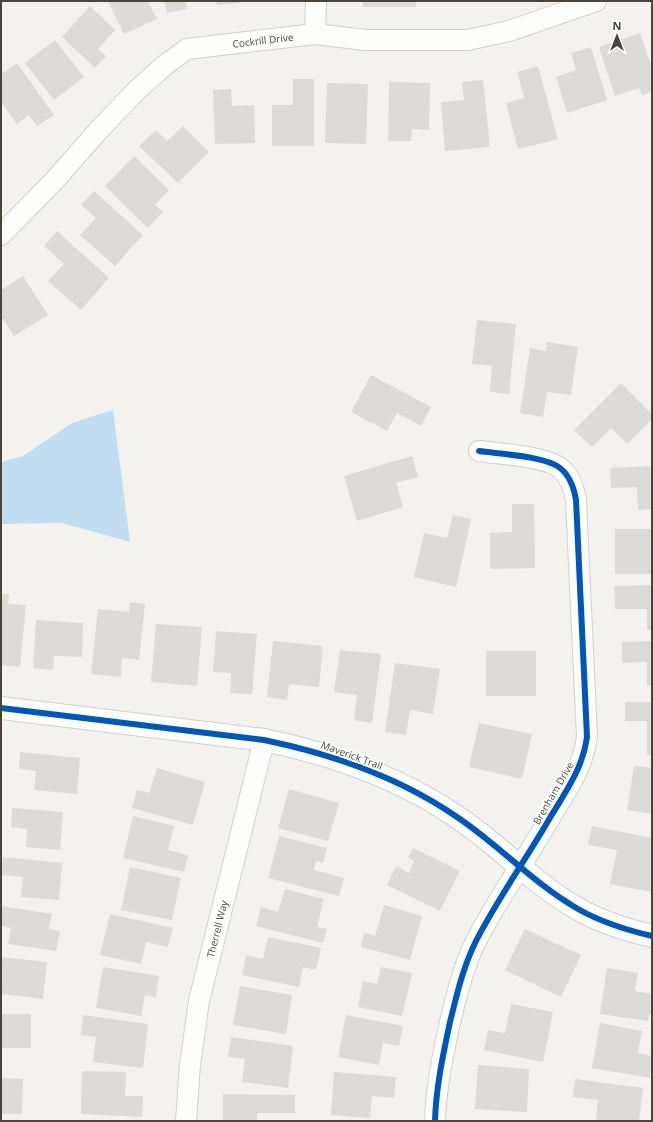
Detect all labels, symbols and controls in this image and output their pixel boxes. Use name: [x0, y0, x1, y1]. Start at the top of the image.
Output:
north arrow: [597, 16, 637, 56]
text: N: [613, 18, 621, 33]
street label: Cockrill Drive: [232, 30, 294, 51]
street label: Maverick Trail: [319, 737, 385, 773]
street label: Brenham Drive: [529, 759, 577, 827]
street label: Therrell Way: [203, 898, 231, 959]

